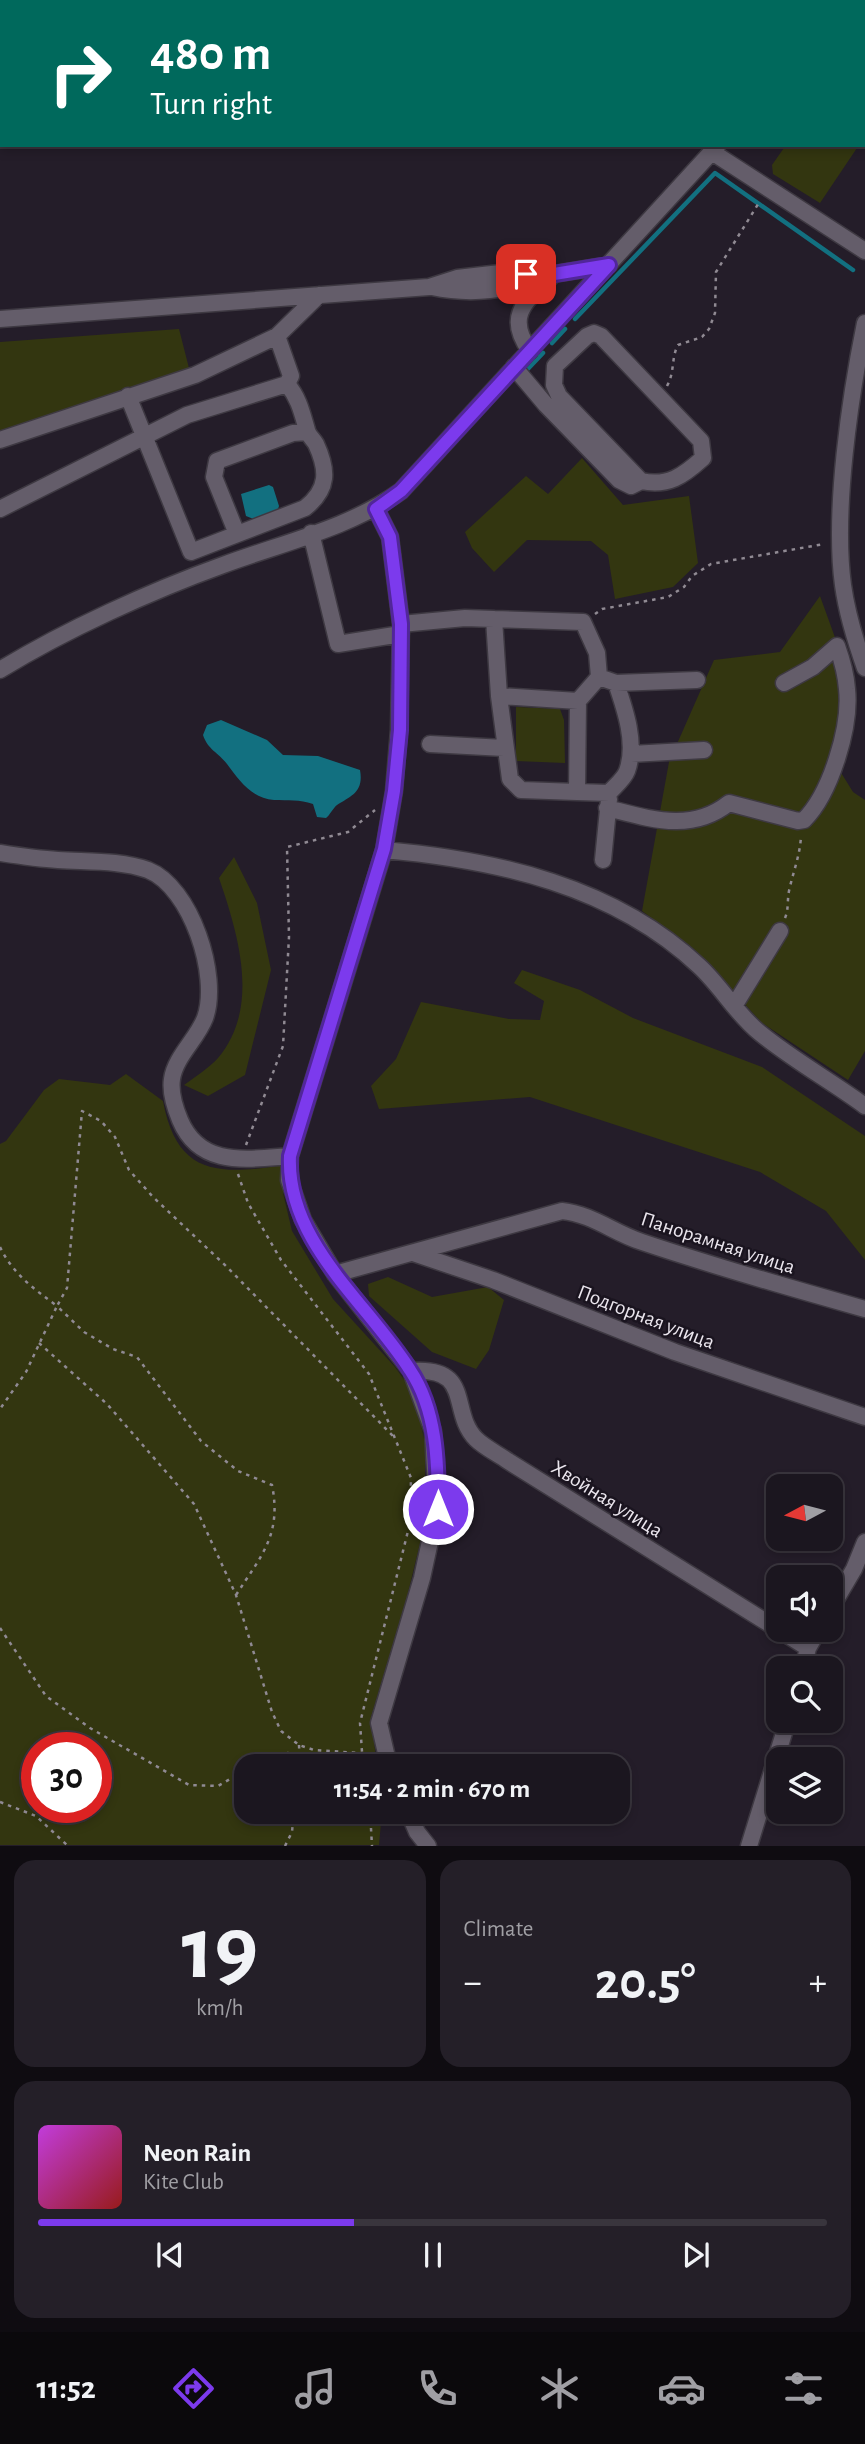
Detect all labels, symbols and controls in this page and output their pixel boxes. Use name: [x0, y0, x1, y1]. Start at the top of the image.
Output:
icon: right: [35, 28, 126, 119]
text: 480 m: [150, 30, 271, 79]
text: Turn right: [150, 88, 272, 120]
pin: [496, 244, 556, 304]
icon: arrive: [507, 255, 545, 293]
street label: Панорамная улица: [638, 1208, 798, 1278]
street label: Подгорная улица: [574, 1281, 718, 1353]
street label: Хвойная улица: [548, 1457, 667, 1542]
position arrow: [401, 1472, 475, 1546]
north arrow: [766, 1474, 844, 1550]
map controls: [766, 1474, 843, 1824]
button: sound: [766, 1565, 843, 1642]
button: search: [766, 1656, 843, 1733]
speed limit sign: 30: [21, 1732, 112, 1823]
button: layers: [766, 1747, 843, 1824]
text: 11:54 · 2 min · 670 m: [334, 1776, 530, 1802]
text: 19: [181, 1904, 258, 1995]
text: Climate: [464, 1918, 533, 1941]
text: 20.5°: [595, 1956, 696, 2008]
text: −: [464, 1964, 482, 2002]
text: +: [809, 1964, 827, 2002]
text: km/h: [196, 1997, 243, 2020]
text: Neon Rain: [143, 2140, 251, 2166]
text: Kite Club: [143, 2171, 224, 2194]
icon: previous: [151, 2236, 189, 2274]
icon: pause: [414, 2236, 452, 2274]
icon: next: [677, 2236, 715, 2274]
icon: directions: [169, 2364, 218, 2413]
icon: music: [291, 2364, 340, 2413]
icon: phone: [413, 2364, 462, 2413]
icon: climate: [535, 2364, 584, 2413]
icon: car: [657, 2364, 706, 2413]
icon: filters: [779, 2364, 828, 2413]
text: 11:52: [37, 2372, 96, 2404]

